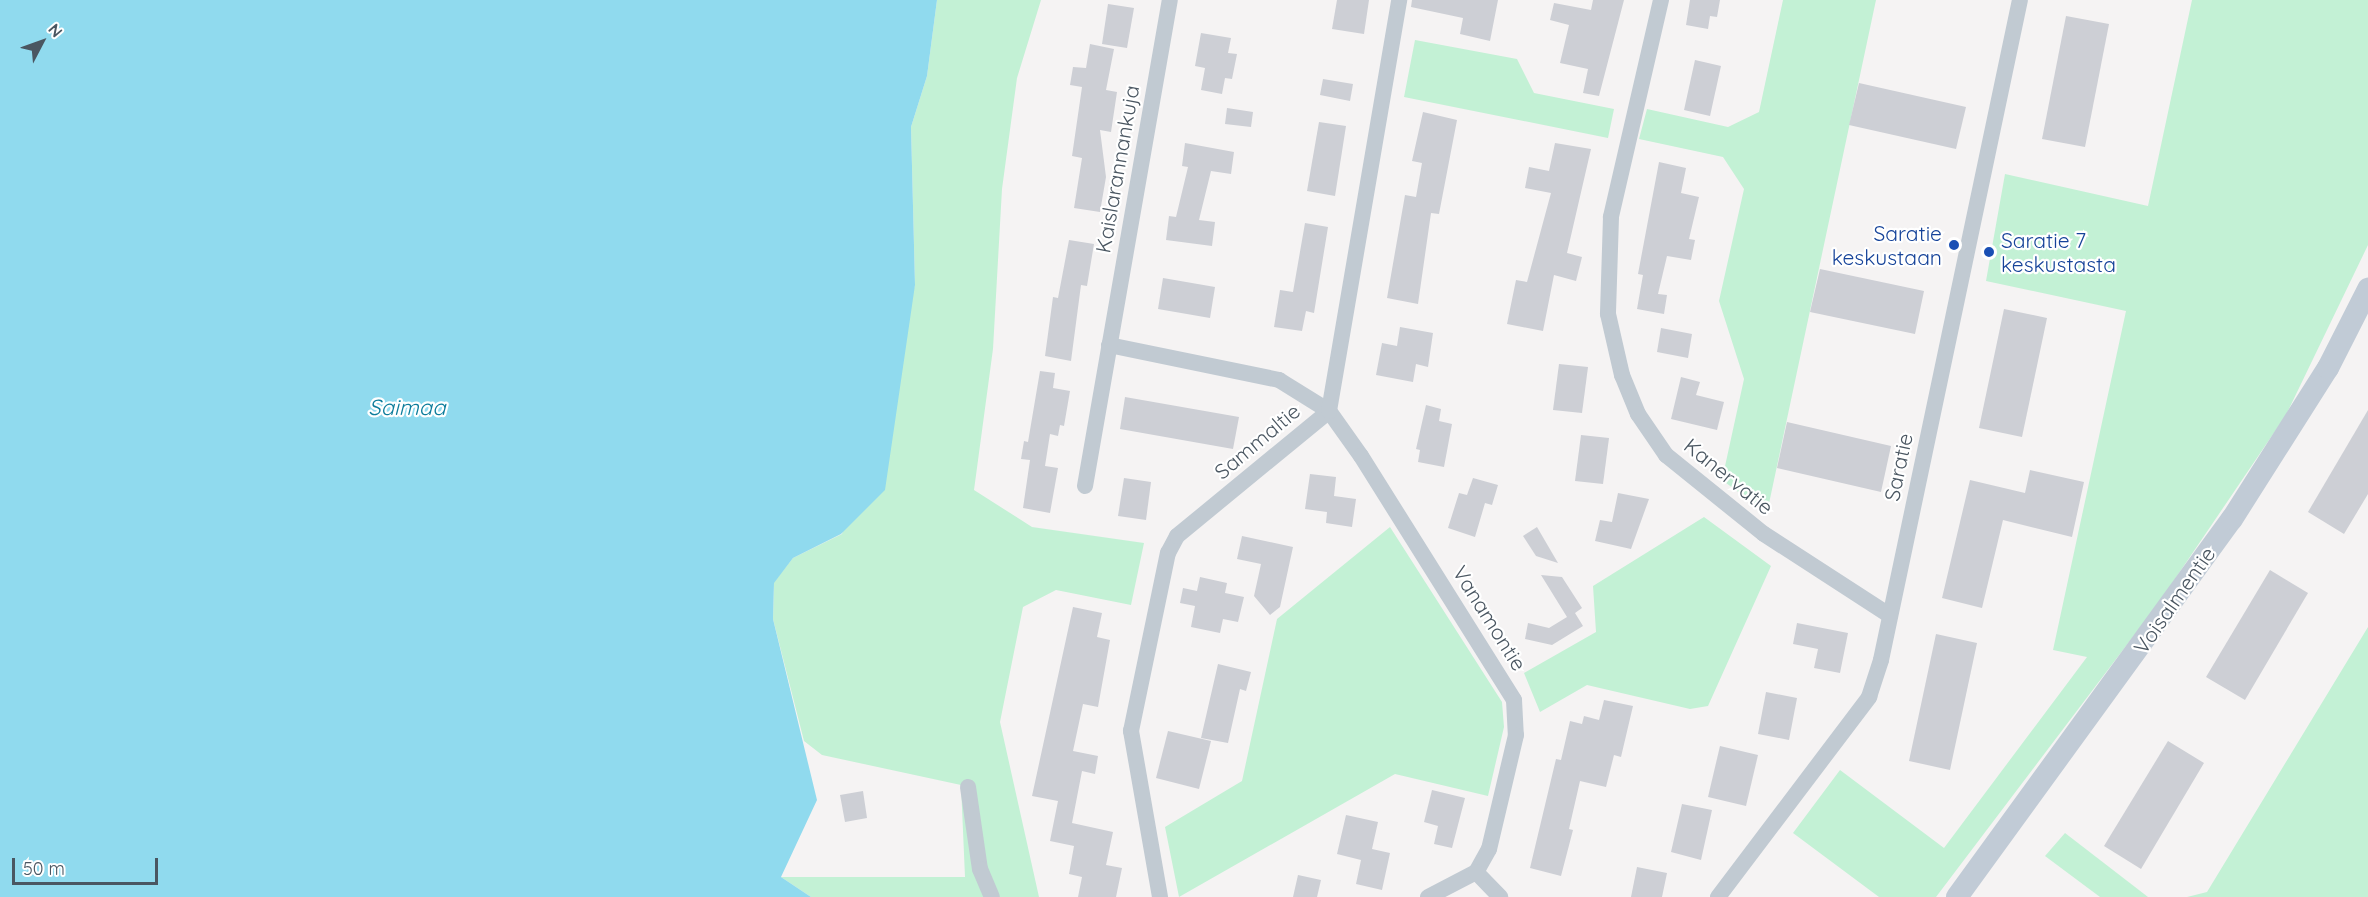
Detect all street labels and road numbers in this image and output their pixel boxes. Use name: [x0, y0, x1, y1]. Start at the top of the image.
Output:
street label: Kaislarannankuja: [1090, 83, 1144, 255]
street label: Sammaltie: [1209, 398, 1305, 484]
street label: Saratie: [1879, 431, 1917, 503]
street label: Kanervatie: [1679, 432, 1779, 520]
street label: Voisalmentie: [2128, 542, 2220, 658]
street label: Vanamontie: [1448, 561, 1532, 675]

